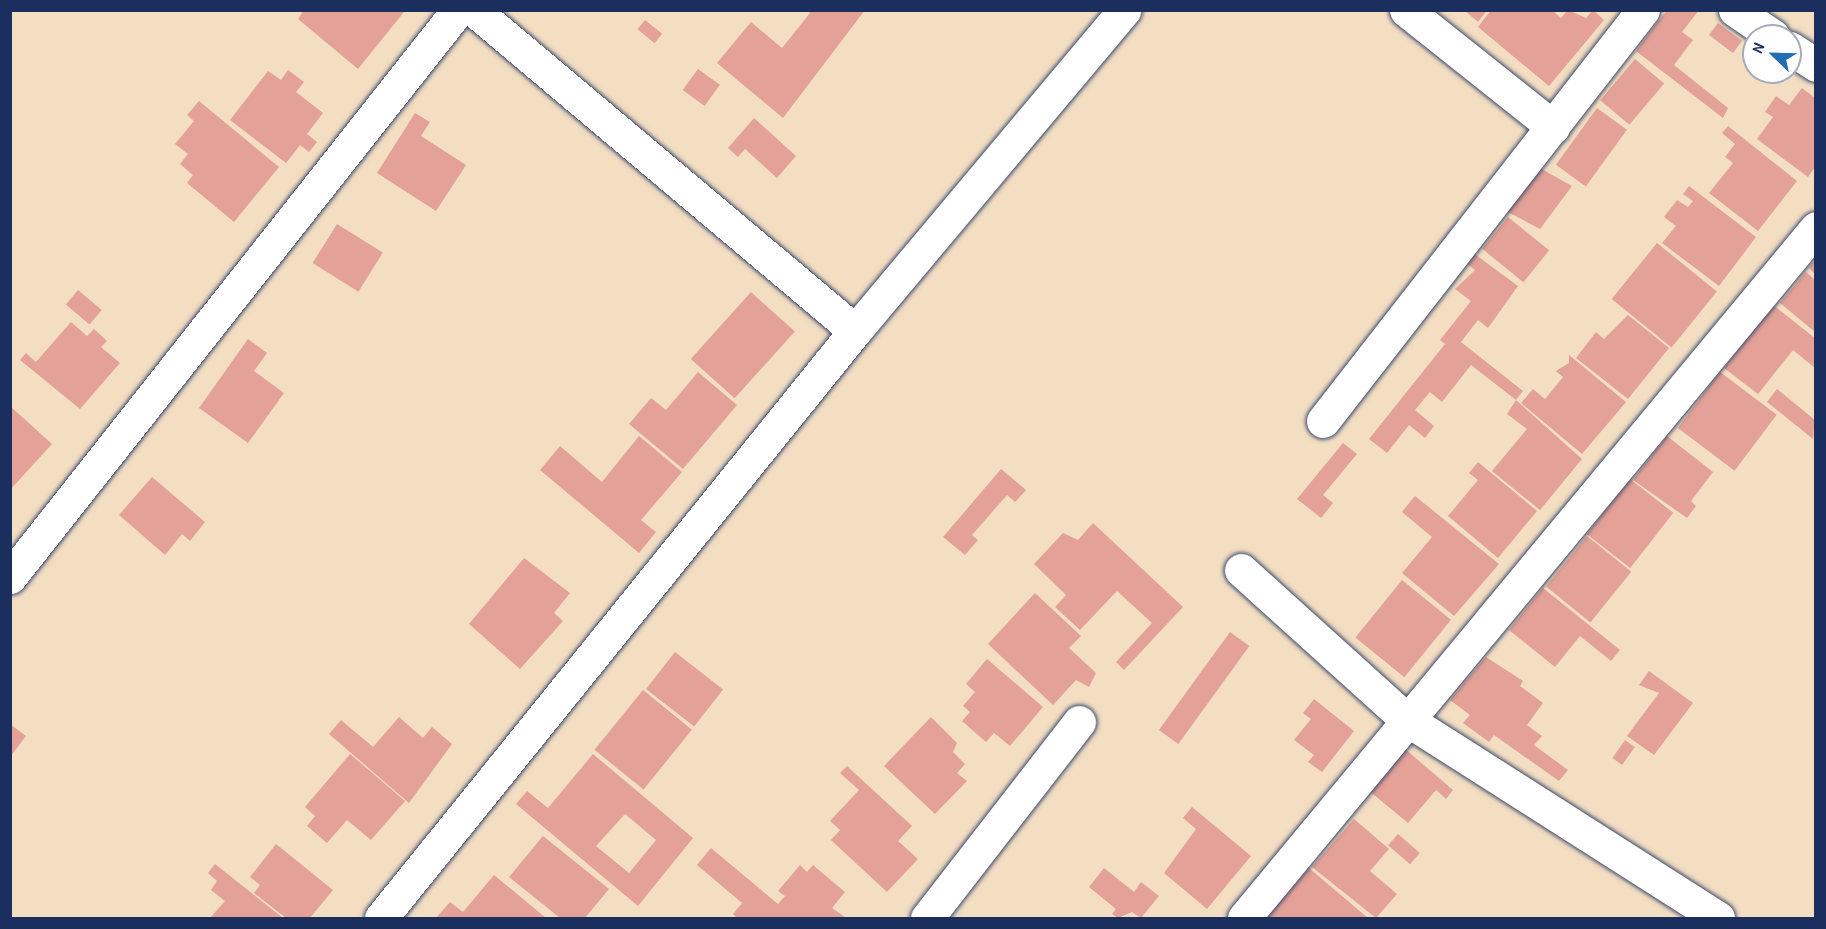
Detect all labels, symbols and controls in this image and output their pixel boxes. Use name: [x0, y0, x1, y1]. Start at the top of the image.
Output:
north arrow: [1742, 24, 1802, 84]
text: N: [1745, 40, 1769, 56]

